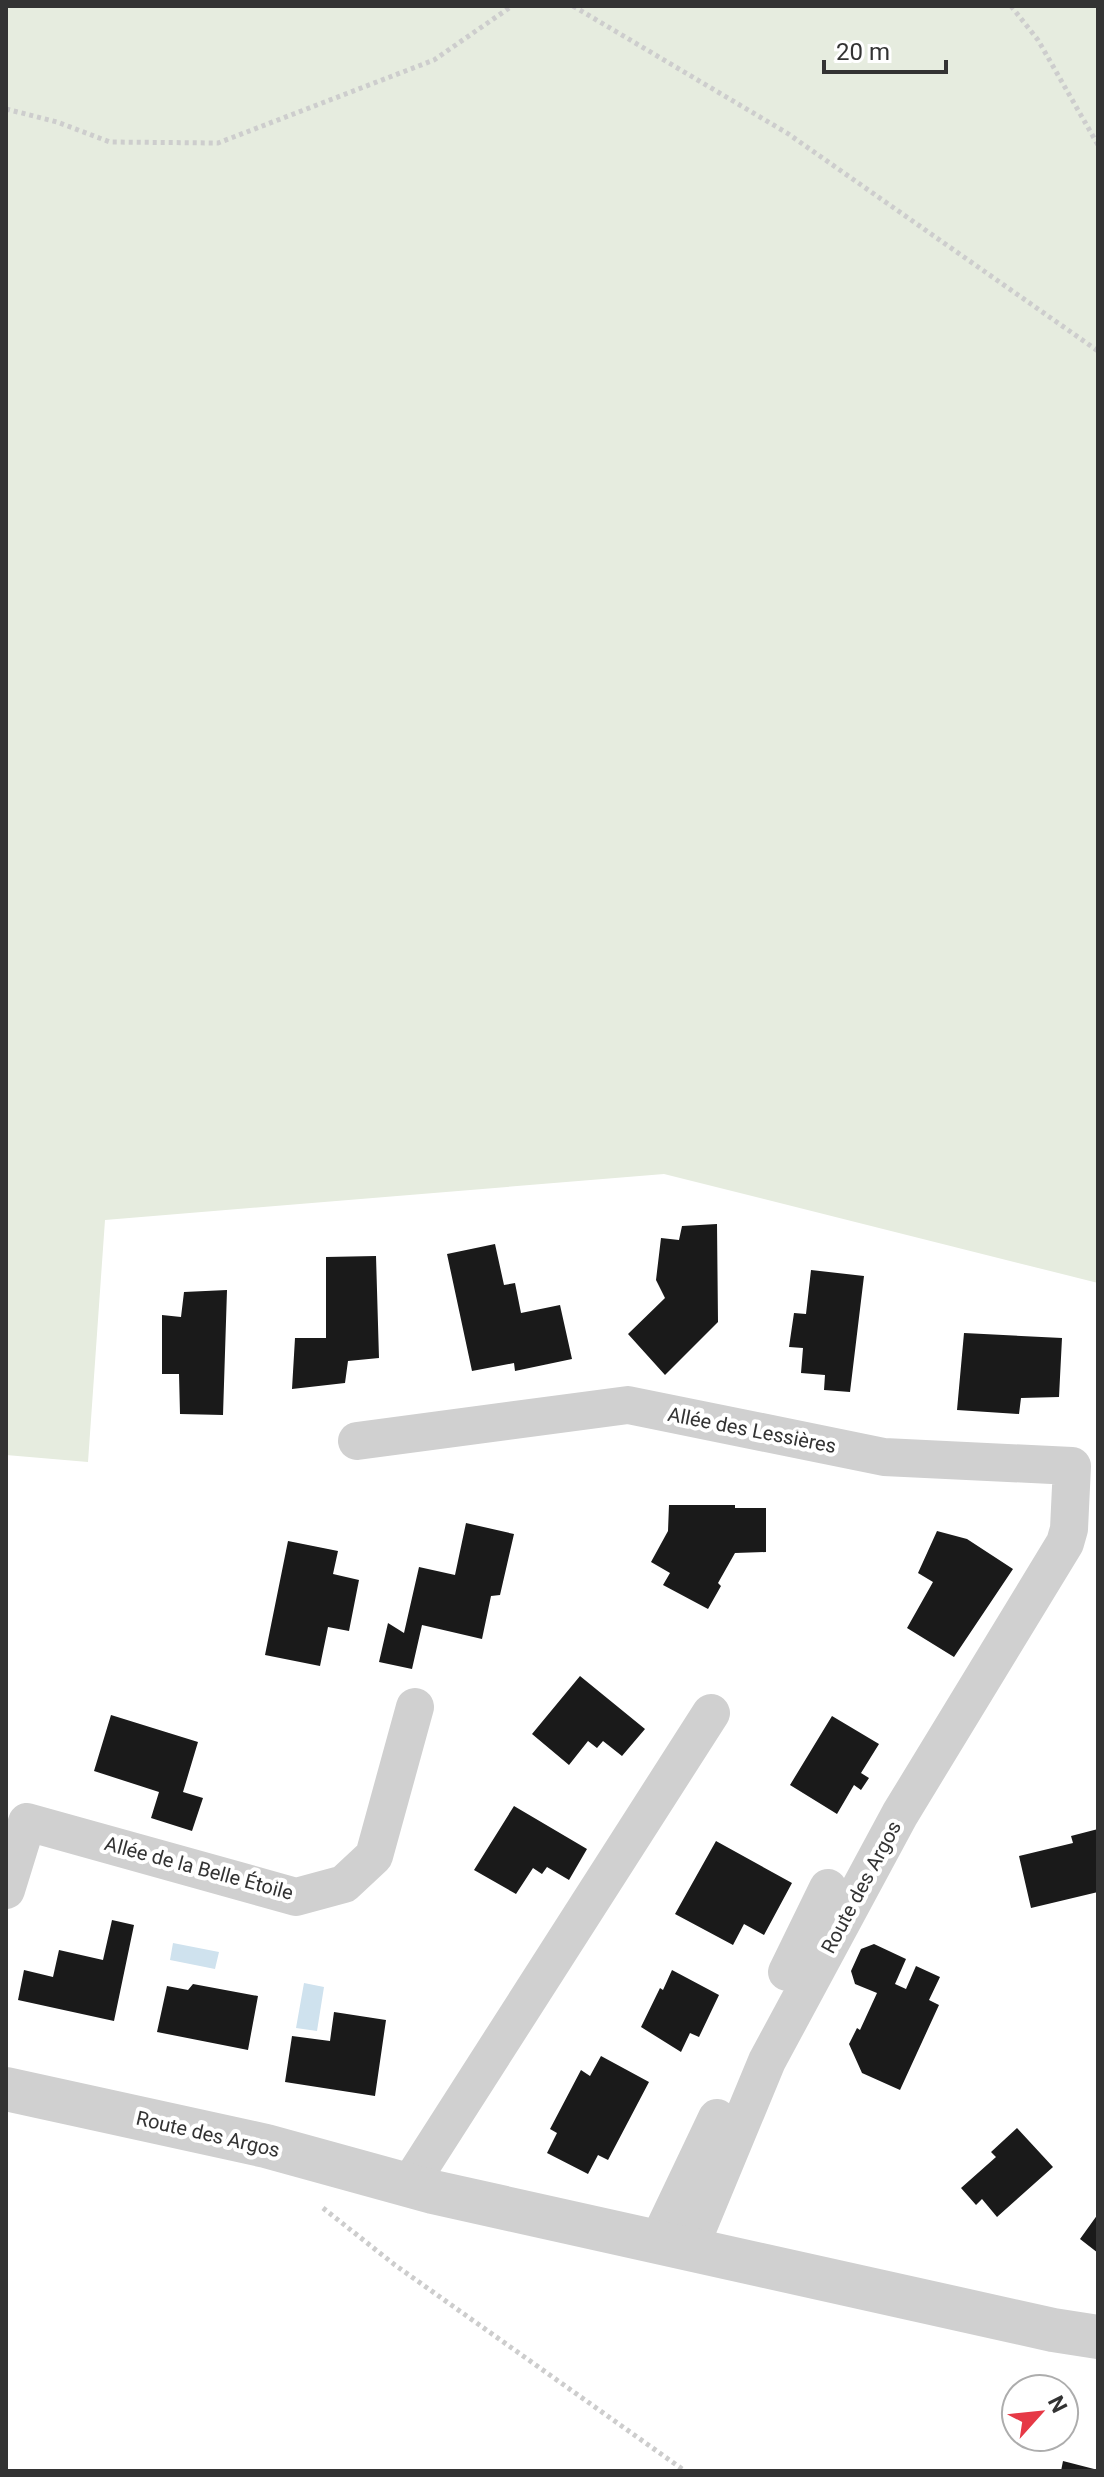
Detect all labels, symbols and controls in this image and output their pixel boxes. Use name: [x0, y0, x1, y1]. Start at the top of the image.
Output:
scale bar: [824, 24, 946, 74]
text: 20 m: [836, 38, 890, 66]
street label: Allée des Lessières: [666, 1402, 838, 1458]
street label: Route des Argos: [816, 1817, 906, 1957]
street label: Allée de la Belle Étoile: [102, 1831, 296, 1905]
street label: Route des Argos: [134, 2106, 282, 2162]
north arrow: [1000, 2373, 1080, 2453]
text: N: [1043, 2392, 1072, 2417]

